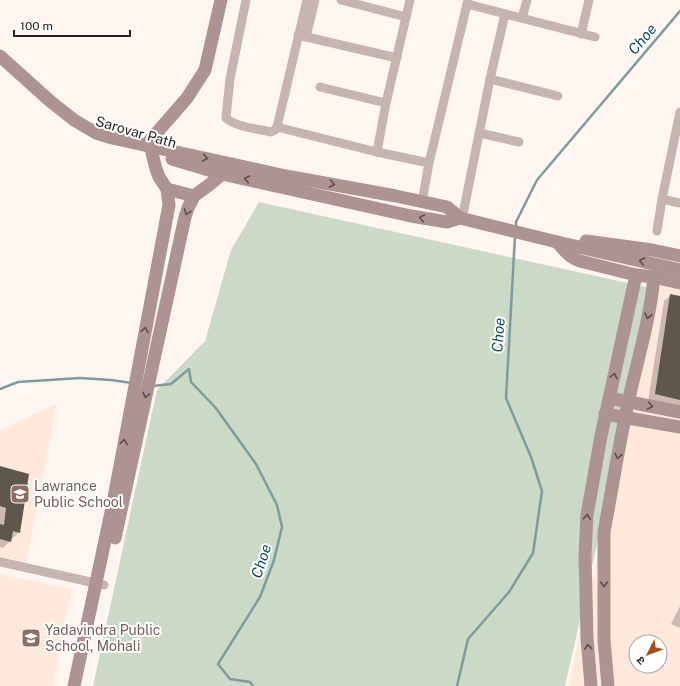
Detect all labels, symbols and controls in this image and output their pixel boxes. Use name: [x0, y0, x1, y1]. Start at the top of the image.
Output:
scale bar: [14, 12, 130, 38]
text: 100 m: [20, 19, 53, 33]
water label: Choe: [624, 20, 660, 58]
street label: Sarovar Path: [94, 113, 178, 151]
one-way arrow: [202, 154, 208, 162]
one-way arrow: [244, 176, 250, 184]
one-way arrow: [329, 180, 335, 188]
one-way arrow: [183, 208, 191, 215]
one-way arrow: [419, 214, 425, 223]
one-way arrow: [639, 258, 645, 266]
one-way arrow: [644, 312, 653, 319]
water label: Choe: [488, 317, 508, 353]
one-way arrow: [140, 327, 149, 334]
one-way arrow: [609, 373, 617, 379]
one-way arrow: [142, 392, 150, 398]
one-way arrow: [647, 401, 653, 409]
one-way arrow: [119, 439, 127, 445]
one-way arrow: [615, 452, 623, 459]
place label: Lawrance Public School: [34, 478, 123, 510]
school or university icon: Lawrance Public School: [9, 483, 31, 505]
one-way arrow: [582, 514, 591, 520]
water label: Choe: [248, 542, 274, 580]
one-way arrow: [600, 581, 608, 587]
place label: Yadavindra Public School, Mohali: [45, 622, 160, 654]
school or university icon: Yadavindra Public School, Mohali: [20, 627, 42, 649]
north arrow: [628, 634, 668, 674]
one-way arrow: [583, 644, 592, 650]
text: उ: [634, 654, 647, 667]

